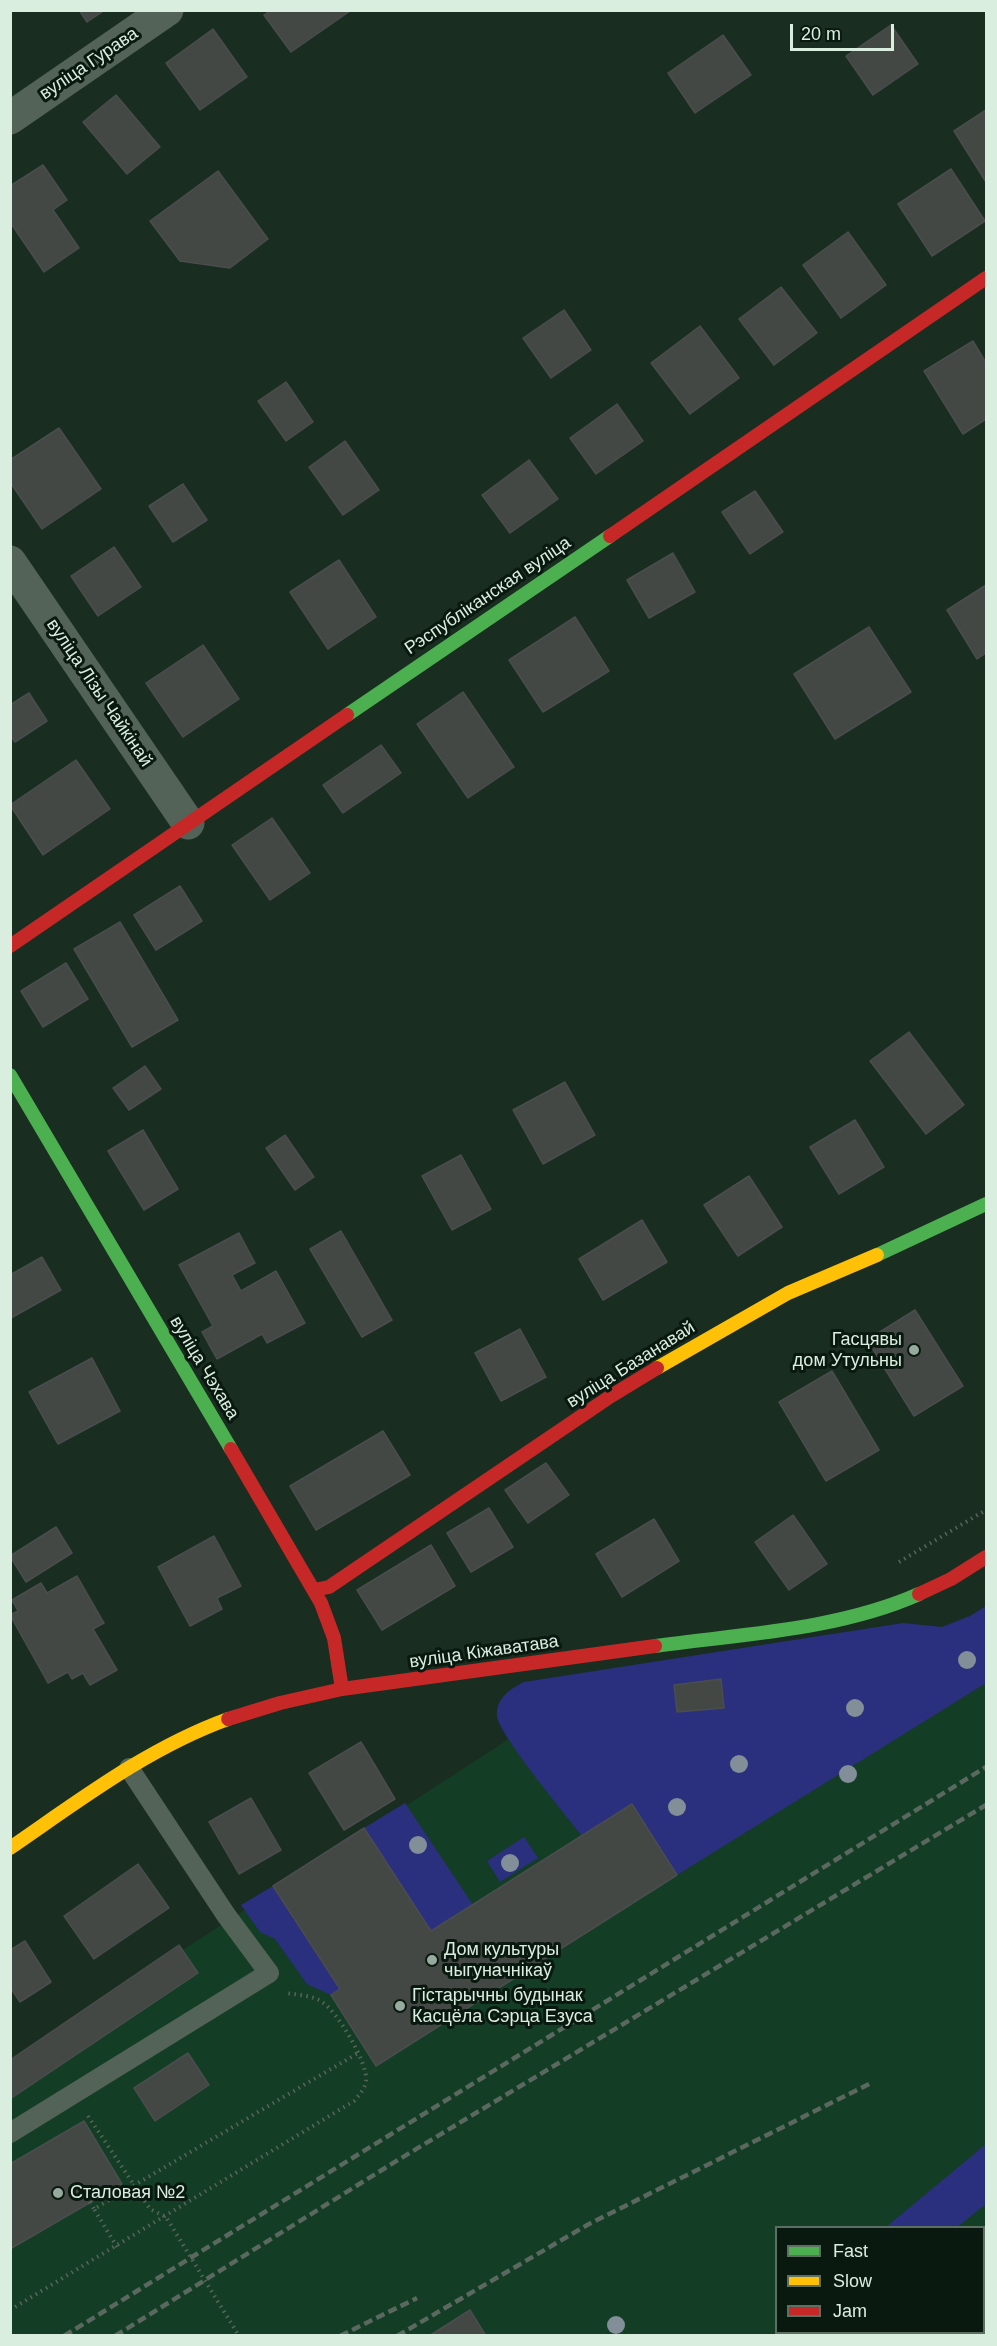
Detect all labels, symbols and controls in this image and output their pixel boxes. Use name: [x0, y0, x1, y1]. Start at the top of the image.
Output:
scale bar: [793, 12, 896, 50]
street label: вуліца Гурава: [36, 23, 142, 105]
text: 20 m: [801, 24, 841, 44]
street label: Рэспубліканская вуліца: [401, 532, 575, 660]
street label: вуліца Лізы Чайкінай: [42, 615, 156, 771]
street label: вуліца Чэхава: [165, 1312, 243, 1424]
street label: вуліца Базанавай: [563, 1317, 699, 1413]
place label: Гасцявы дом Утульны: [793, 1329, 902, 1372]
marker: Гасцявы дом Утульны: [907, 1343, 921, 1357]
street label: вуліца Кіжаватава: [408, 1631, 560, 1673]
place label: Дом культуры чыгуначнікаў: [444, 1939, 559, 1982]
marker: Дом культуры чыгуначнікаў: [425, 1953, 439, 1967]
place label: Гістарычны будынак Касцёла Сэрца Езуса: [412, 1985, 593, 2028]
marker: Гістарычны будынак Касцёла Сэрца Езуса: [393, 1999, 407, 2013]
place label: Сталовая №2: [70, 2182, 185, 2204]
marker: Сталовая №2: [51, 2186, 65, 2200]
legend: [775, 2226, 985, 2334]
text: Fast: [833, 2241, 868, 2261]
text: Slow: [833, 2271, 872, 2291]
text: Jam: [833, 2301, 867, 2321]

